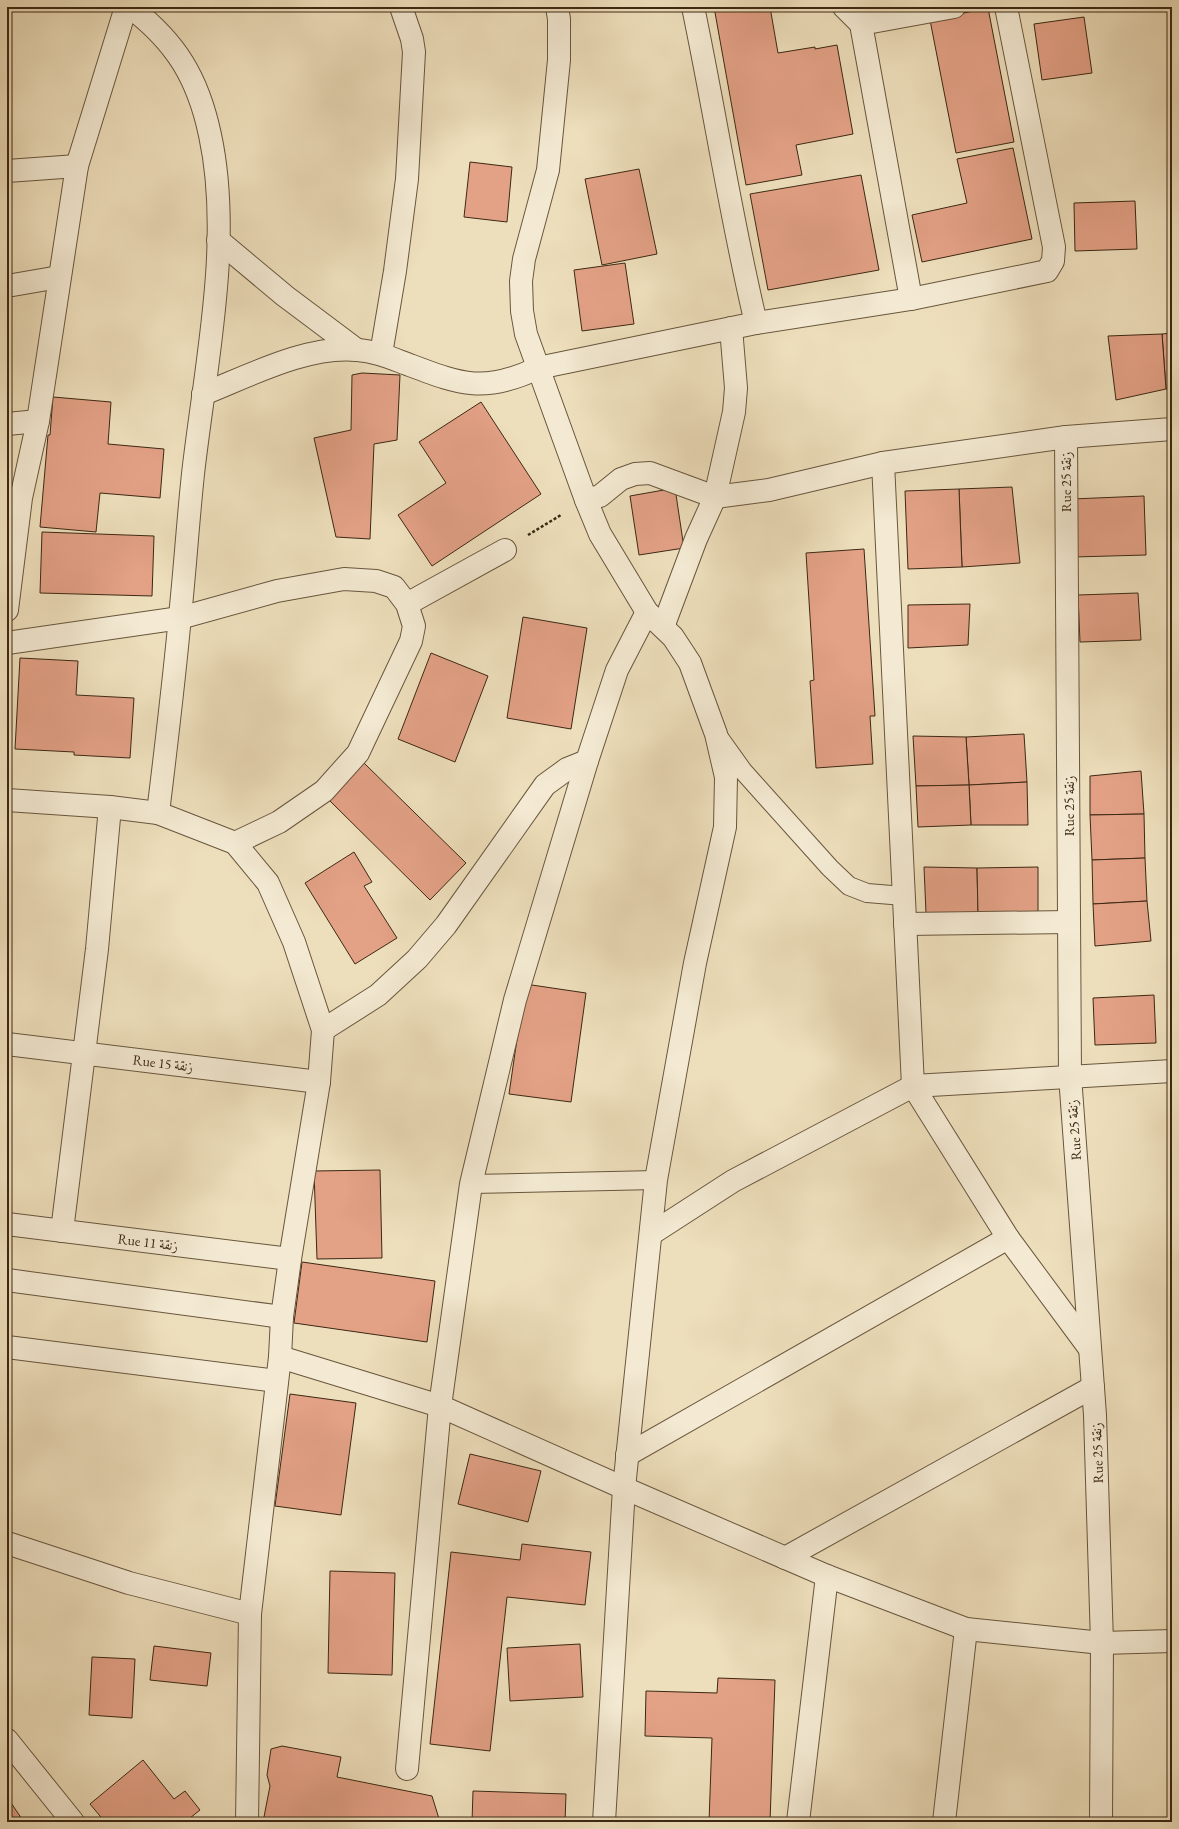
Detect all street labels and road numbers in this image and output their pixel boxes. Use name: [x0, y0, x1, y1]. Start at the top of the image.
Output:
street label: Rue 25 زنقة: [1057, 452, 1075, 512]
street label: Rue 25 زنقة: [1060, 776, 1078, 836]
street label: Rue 15 زنقة: [132, 1050, 194, 1076]
street label: Rue 25 زنقة: [1063, 1099, 1085, 1161]
street label: Rue 11 زنقة: [117, 1229, 179, 1255]
street label: Rue 25 زنقة: [1087, 1422, 1107, 1484]

